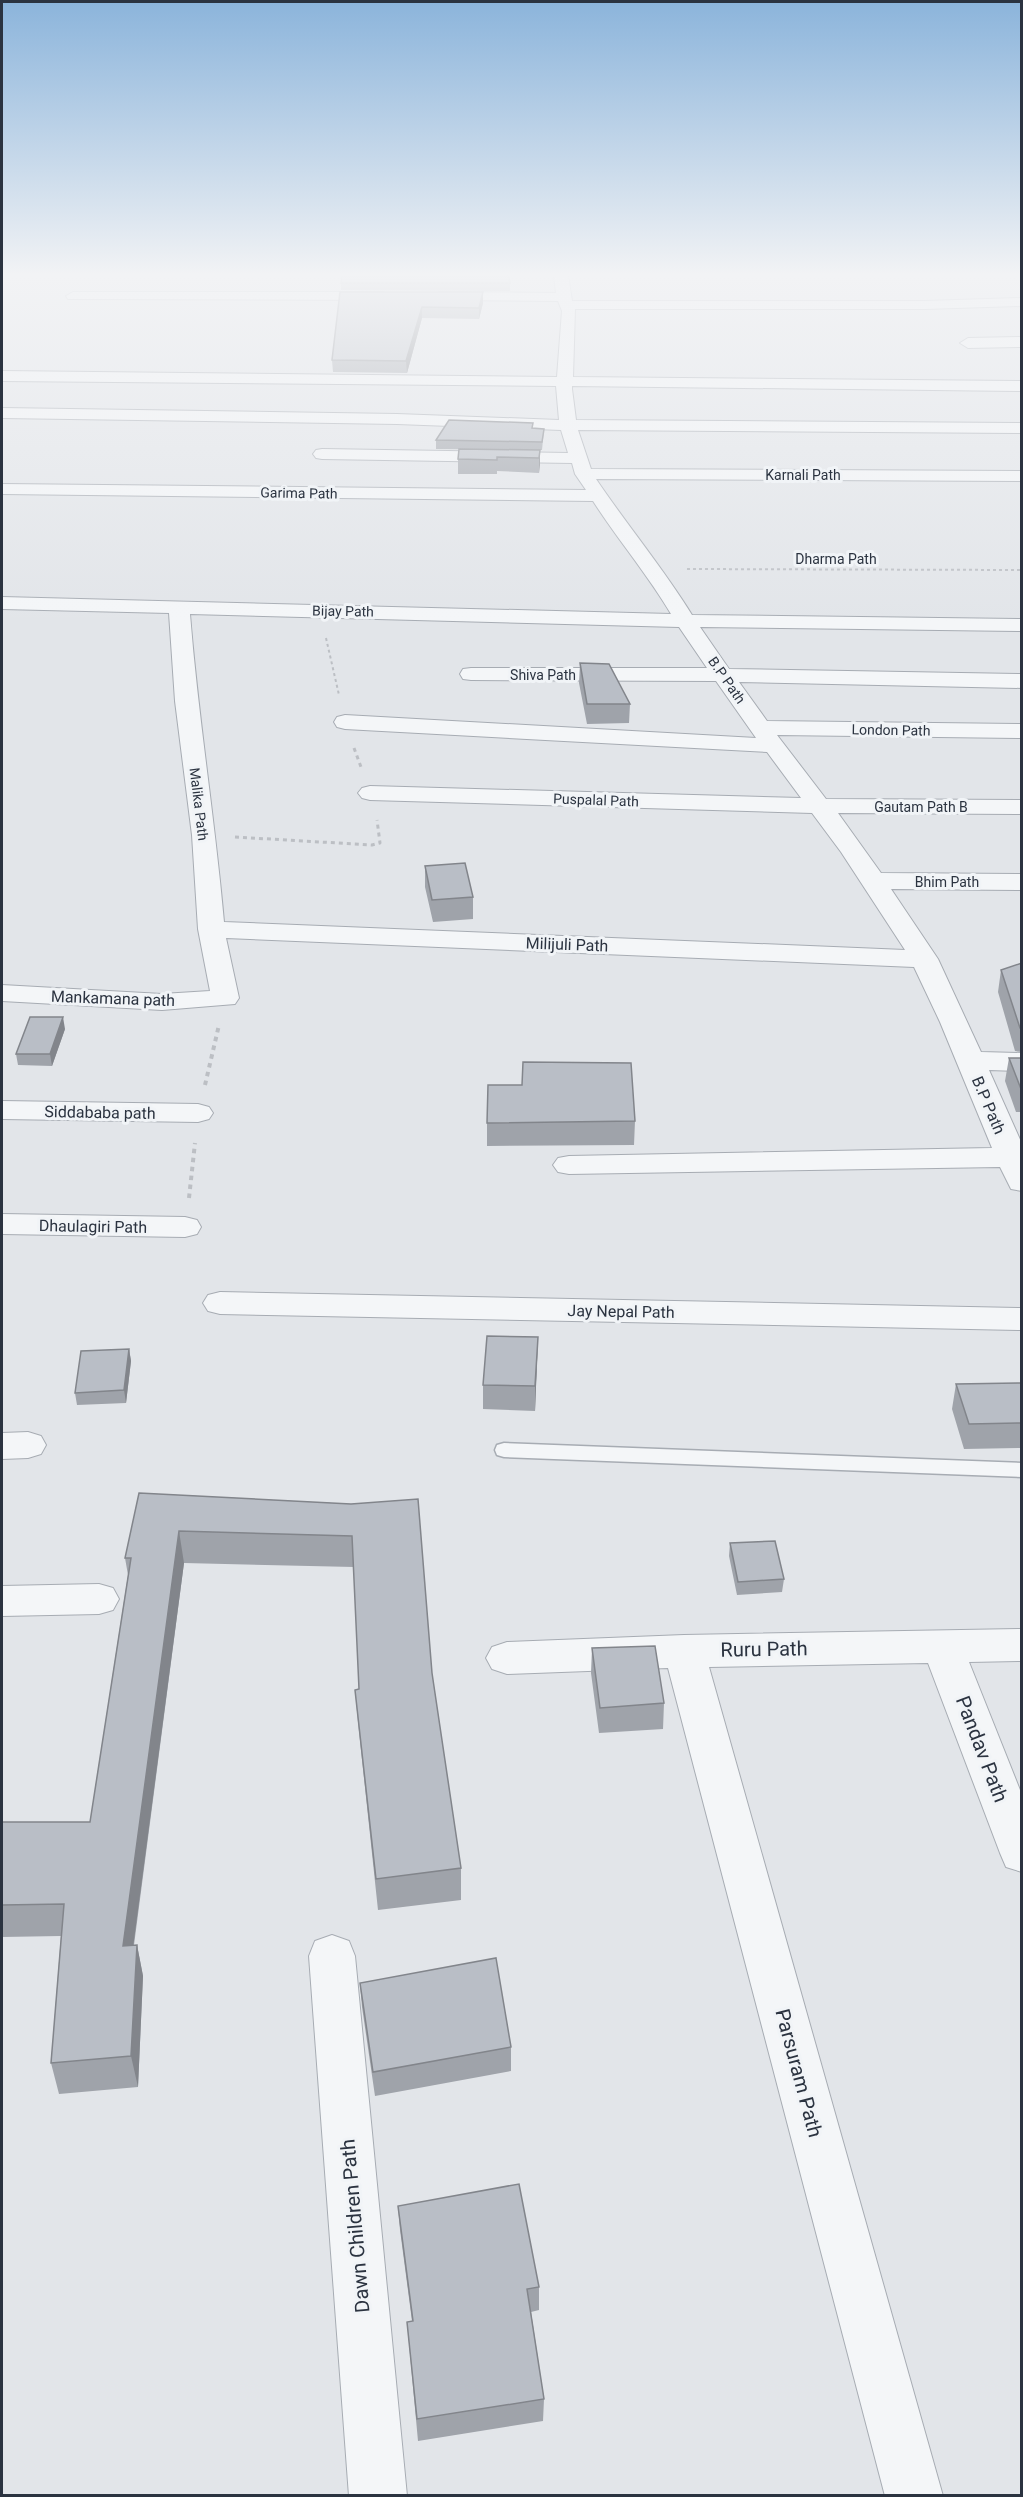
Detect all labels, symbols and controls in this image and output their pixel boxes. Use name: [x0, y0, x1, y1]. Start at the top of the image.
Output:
street label: Karnali Path: [765, 467, 841, 483]
street label: Garima Path: [260, 484, 338, 502]
street label: Dharma Path: [795, 551, 877, 567]
street label: Bijay Path: [312, 602, 374, 620]
street label: B.P Path: [705, 654, 749, 706]
street label: Shiva Path: [510, 667, 576, 683]
street label: London Path: [851, 721, 931, 739]
street label: Malika Path: [187, 767, 211, 841]
street label: Puspalal Path: [553, 791, 639, 809]
street label: Gautam Path B: [874, 799, 968, 815]
street label: Bhim Path: [915, 874, 979, 890]
street label: Milijuli Path: [525, 934, 609, 955]
street label: Mankamana path: [51, 987, 175, 1010]
street label: B.P Path: [968, 1073, 1009, 1137]
street label: Siddababa path: [44, 1102, 156, 1123]
street label: Dhaulagiri Path: [39, 1216, 147, 1237]
street label: Jay Nepal Path: [567, 1301, 675, 1322]
street label: Ruru Path: [720, 1636, 808, 1662]
street label: Pandav Path: [951, 1692, 1013, 1806]
street label: Parsuram Path: [770, 2006, 828, 2140]
street label: Dawn Children Path: [335, 2138, 375, 2314]

